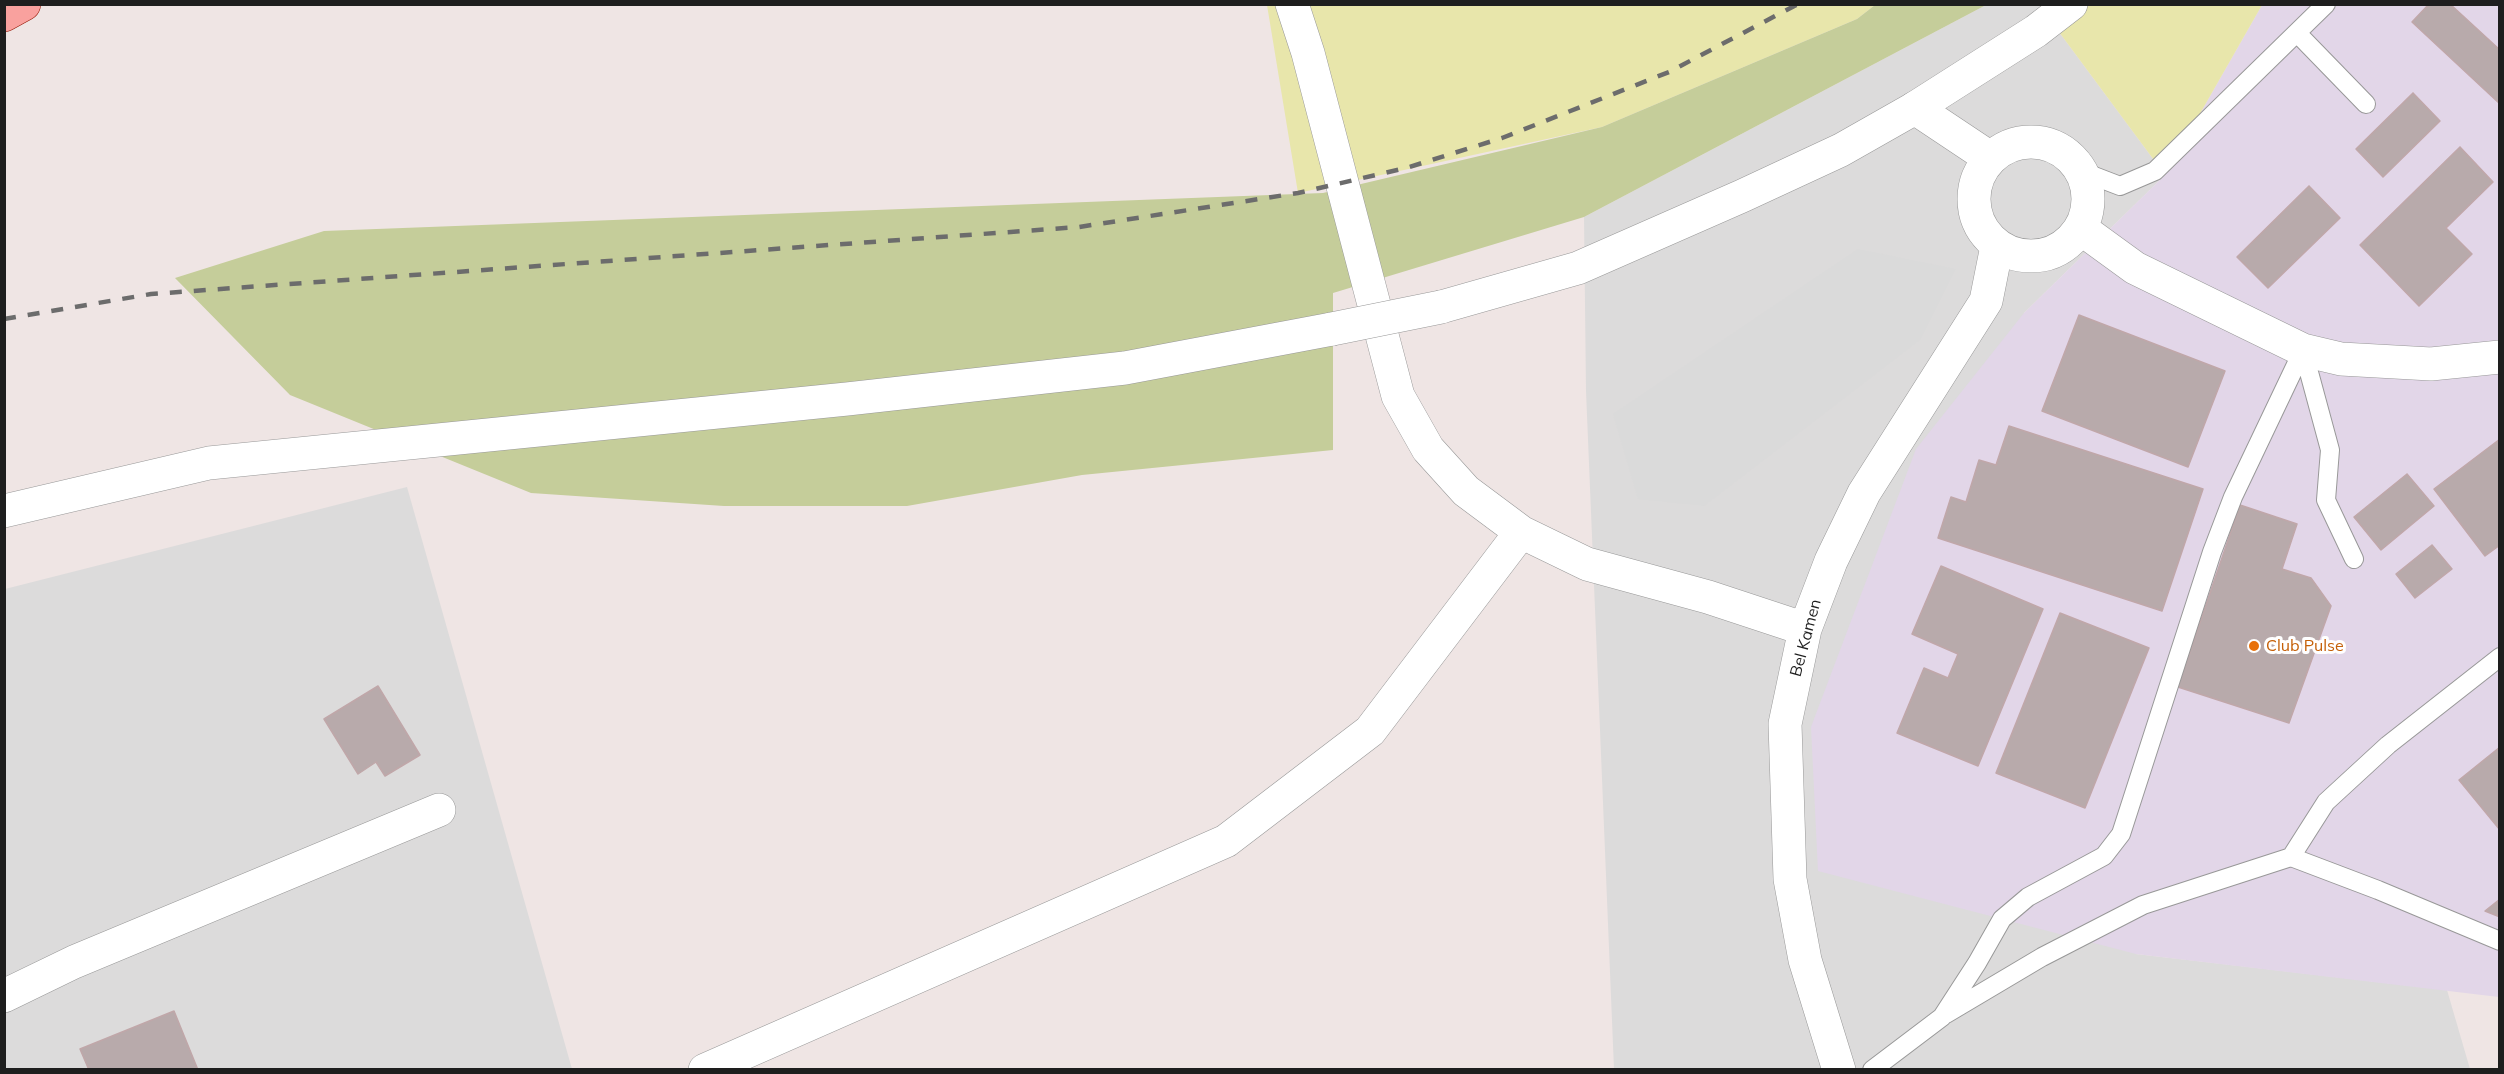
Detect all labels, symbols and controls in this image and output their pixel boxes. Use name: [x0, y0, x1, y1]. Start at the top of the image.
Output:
street label: Bel Kamen: [1786, 597, 1826, 679]
place label: Club Pulse: [2266, 636, 2344, 656]
marker: Club Pulse: [2247, 639, 2261, 653]

